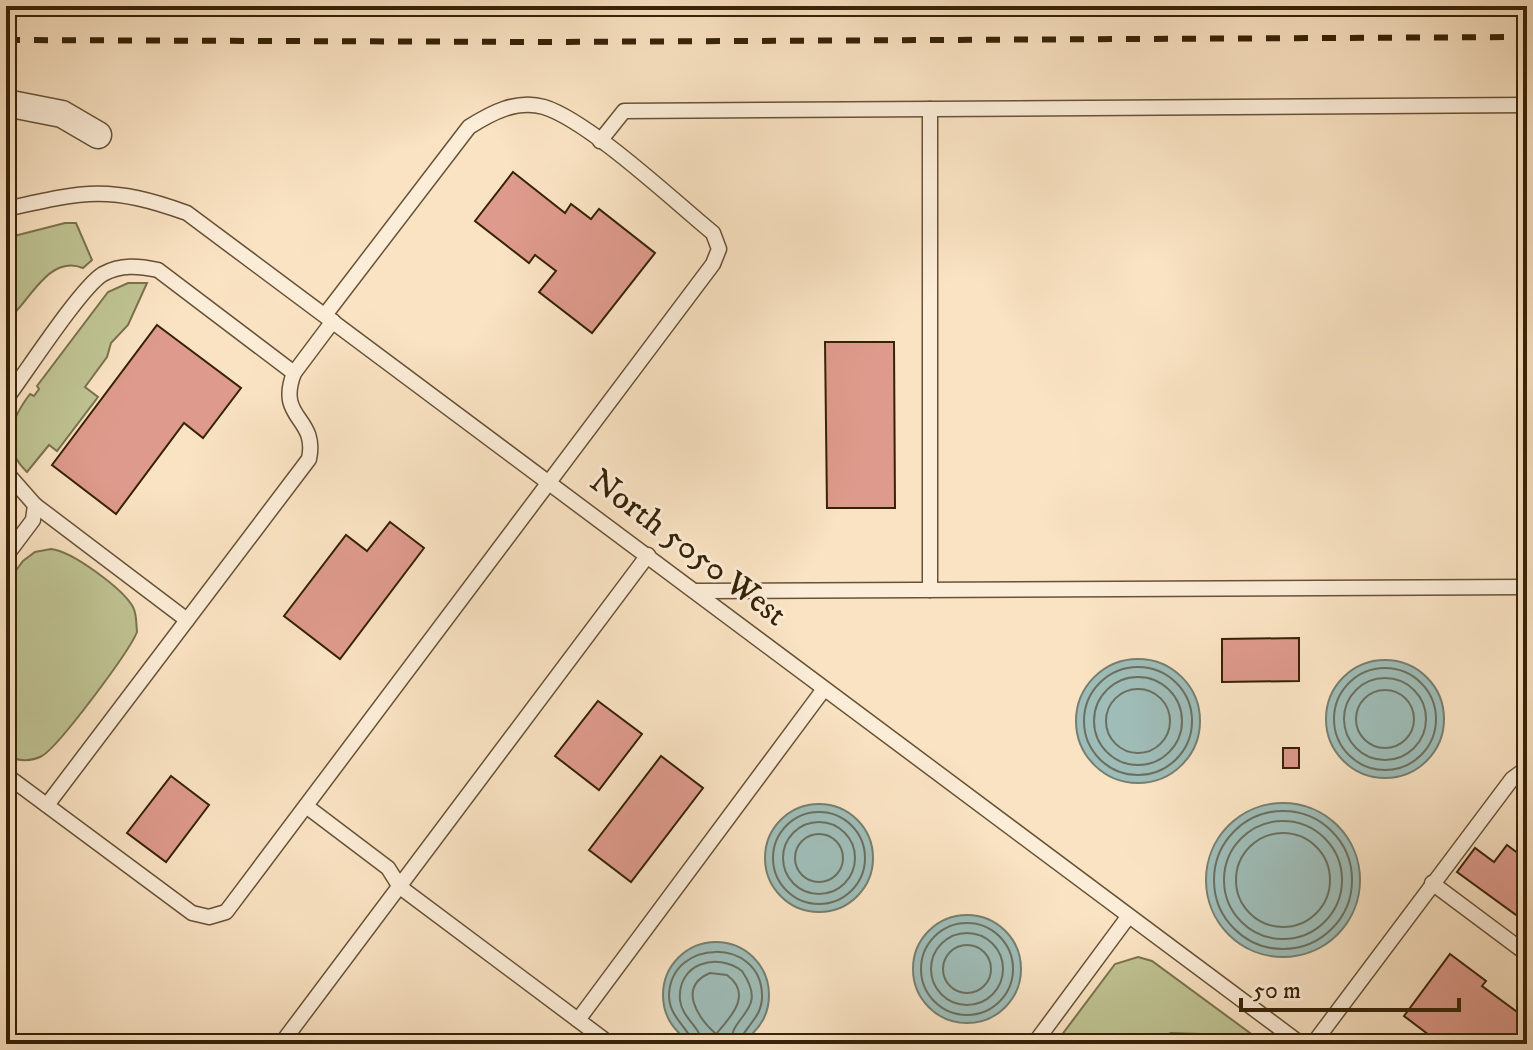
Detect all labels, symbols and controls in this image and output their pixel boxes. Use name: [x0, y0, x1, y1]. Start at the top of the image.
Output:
street label: North 5050 West: [581, 460, 795, 636]
scale bar: [1241, 962, 1459, 1012]
text: 50 m: [1253, 976, 1301, 1006]

